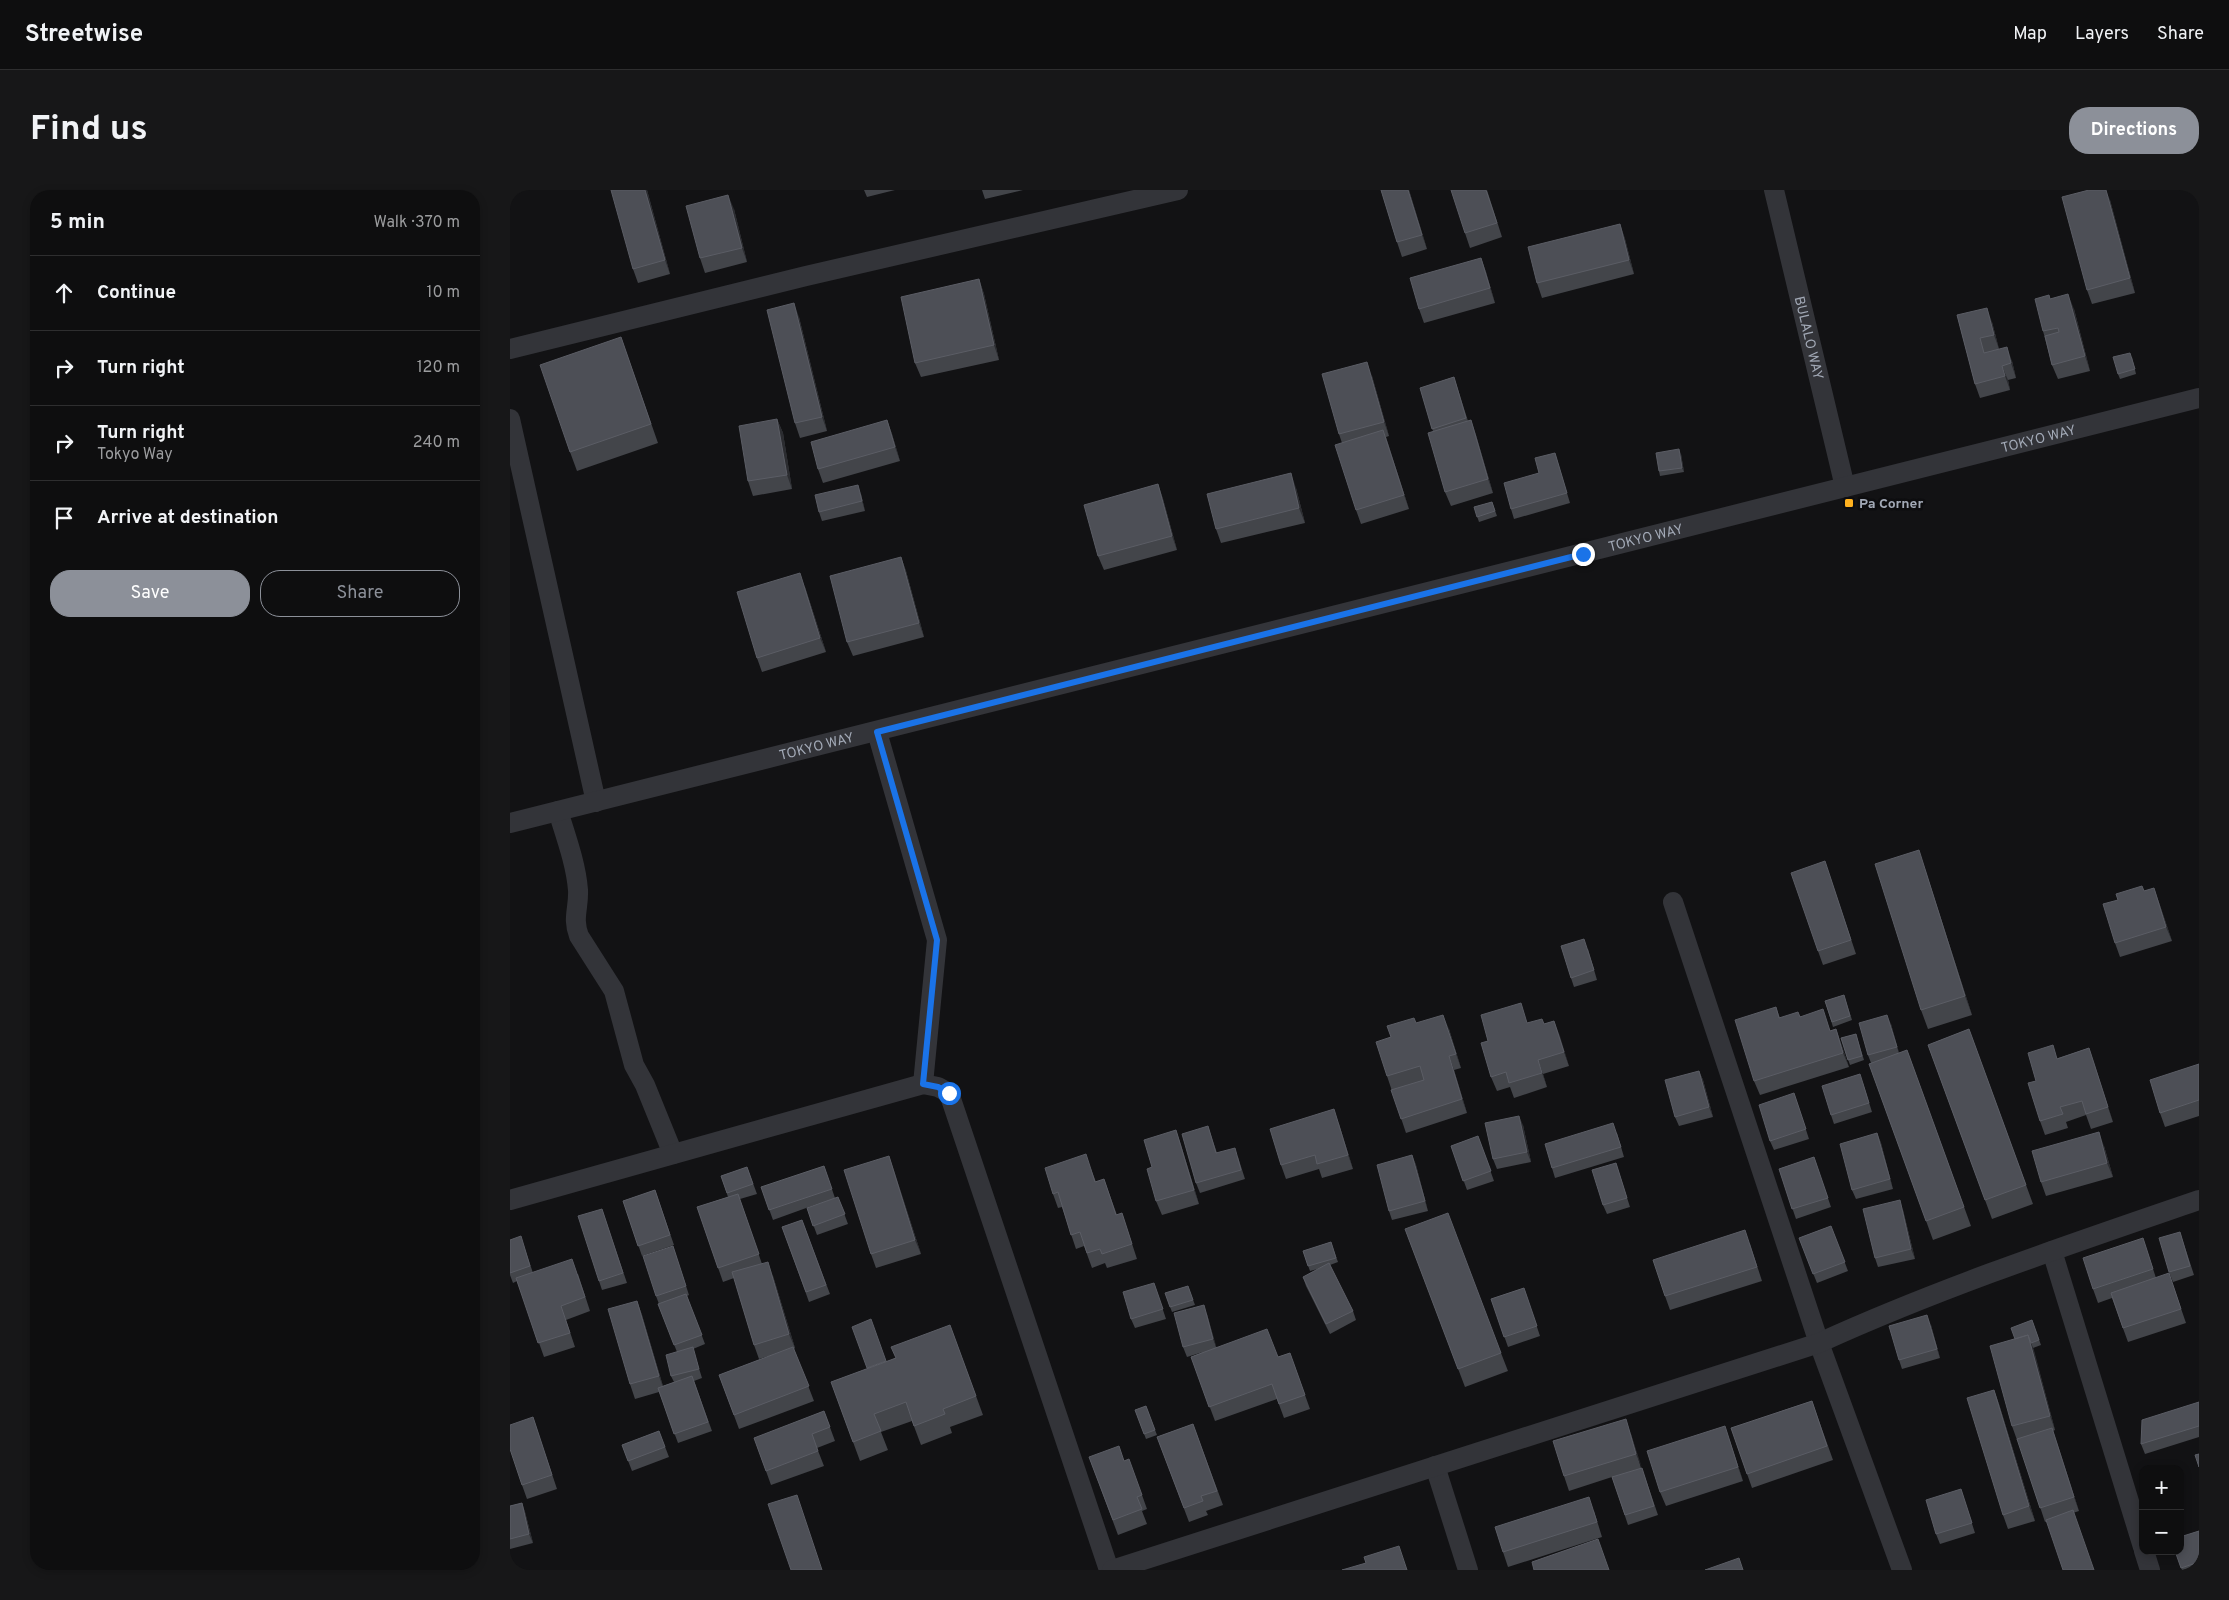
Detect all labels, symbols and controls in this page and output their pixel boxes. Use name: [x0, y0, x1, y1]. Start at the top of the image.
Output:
text: Streetwise: [25, 20, 143, 50]
text: Map: [2013, 23, 2047, 46]
text: Layers: [2075, 23, 2129, 46]
text: Share: [2157, 23, 2204, 46]
button: Directions: [2069, 107, 2199, 154]
text: Find us: [30, 108, 148, 152]
text: 5 min: [50, 209, 105, 236]
text: Walk · 370 m: [373, 213, 460, 233]
icon: ahead: [50, 279, 78, 307]
text: Continue: [97, 281, 176, 305]
text: 10 m: [426, 283, 460, 303]
street label: BULALO WAY: [1790, 295, 1826, 382]
icon: right: [50, 354, 78, 382]
text: Turn right: [97, 356, 185, 380]
text: 120 m: [417, 358, 460, 378]
text: Turn right: [97, 421, 185, 445]
street label: TOKYO WAY: [2000, 422, 2078, 457]
icon: right: [50, 429, 78, 457]
text: 240 m: [413, 433, 460, 453]
text: Tokyo Way: [97, 445, 173, 465]
place label: Pa Corner: [1859, 496, 1923, 513]
marker: Pa Corner: [1843, 497, 1855, 509]
icon: arrive: [50, 504, 78, 532]
text: Arrive at destination: [97, 506, 278, 530]
street label: TOKYO WAY: [1607, 521, 1685, 556]
route end: [1572, 543, 1595, 566]
button: Save: [50, 570, 250, 617]
button: Share: [260, 570, 460, 617]
street label: TOKYO WAY: [778, 730, 856, 765]
route start: [938, 1082, 961, 1105]
map controls: [2139, 1465, 2184, 1555]
button: +: [2139, 1465, 2184, 1510]
button: −: [2139, 1510, 2184, 1555]

